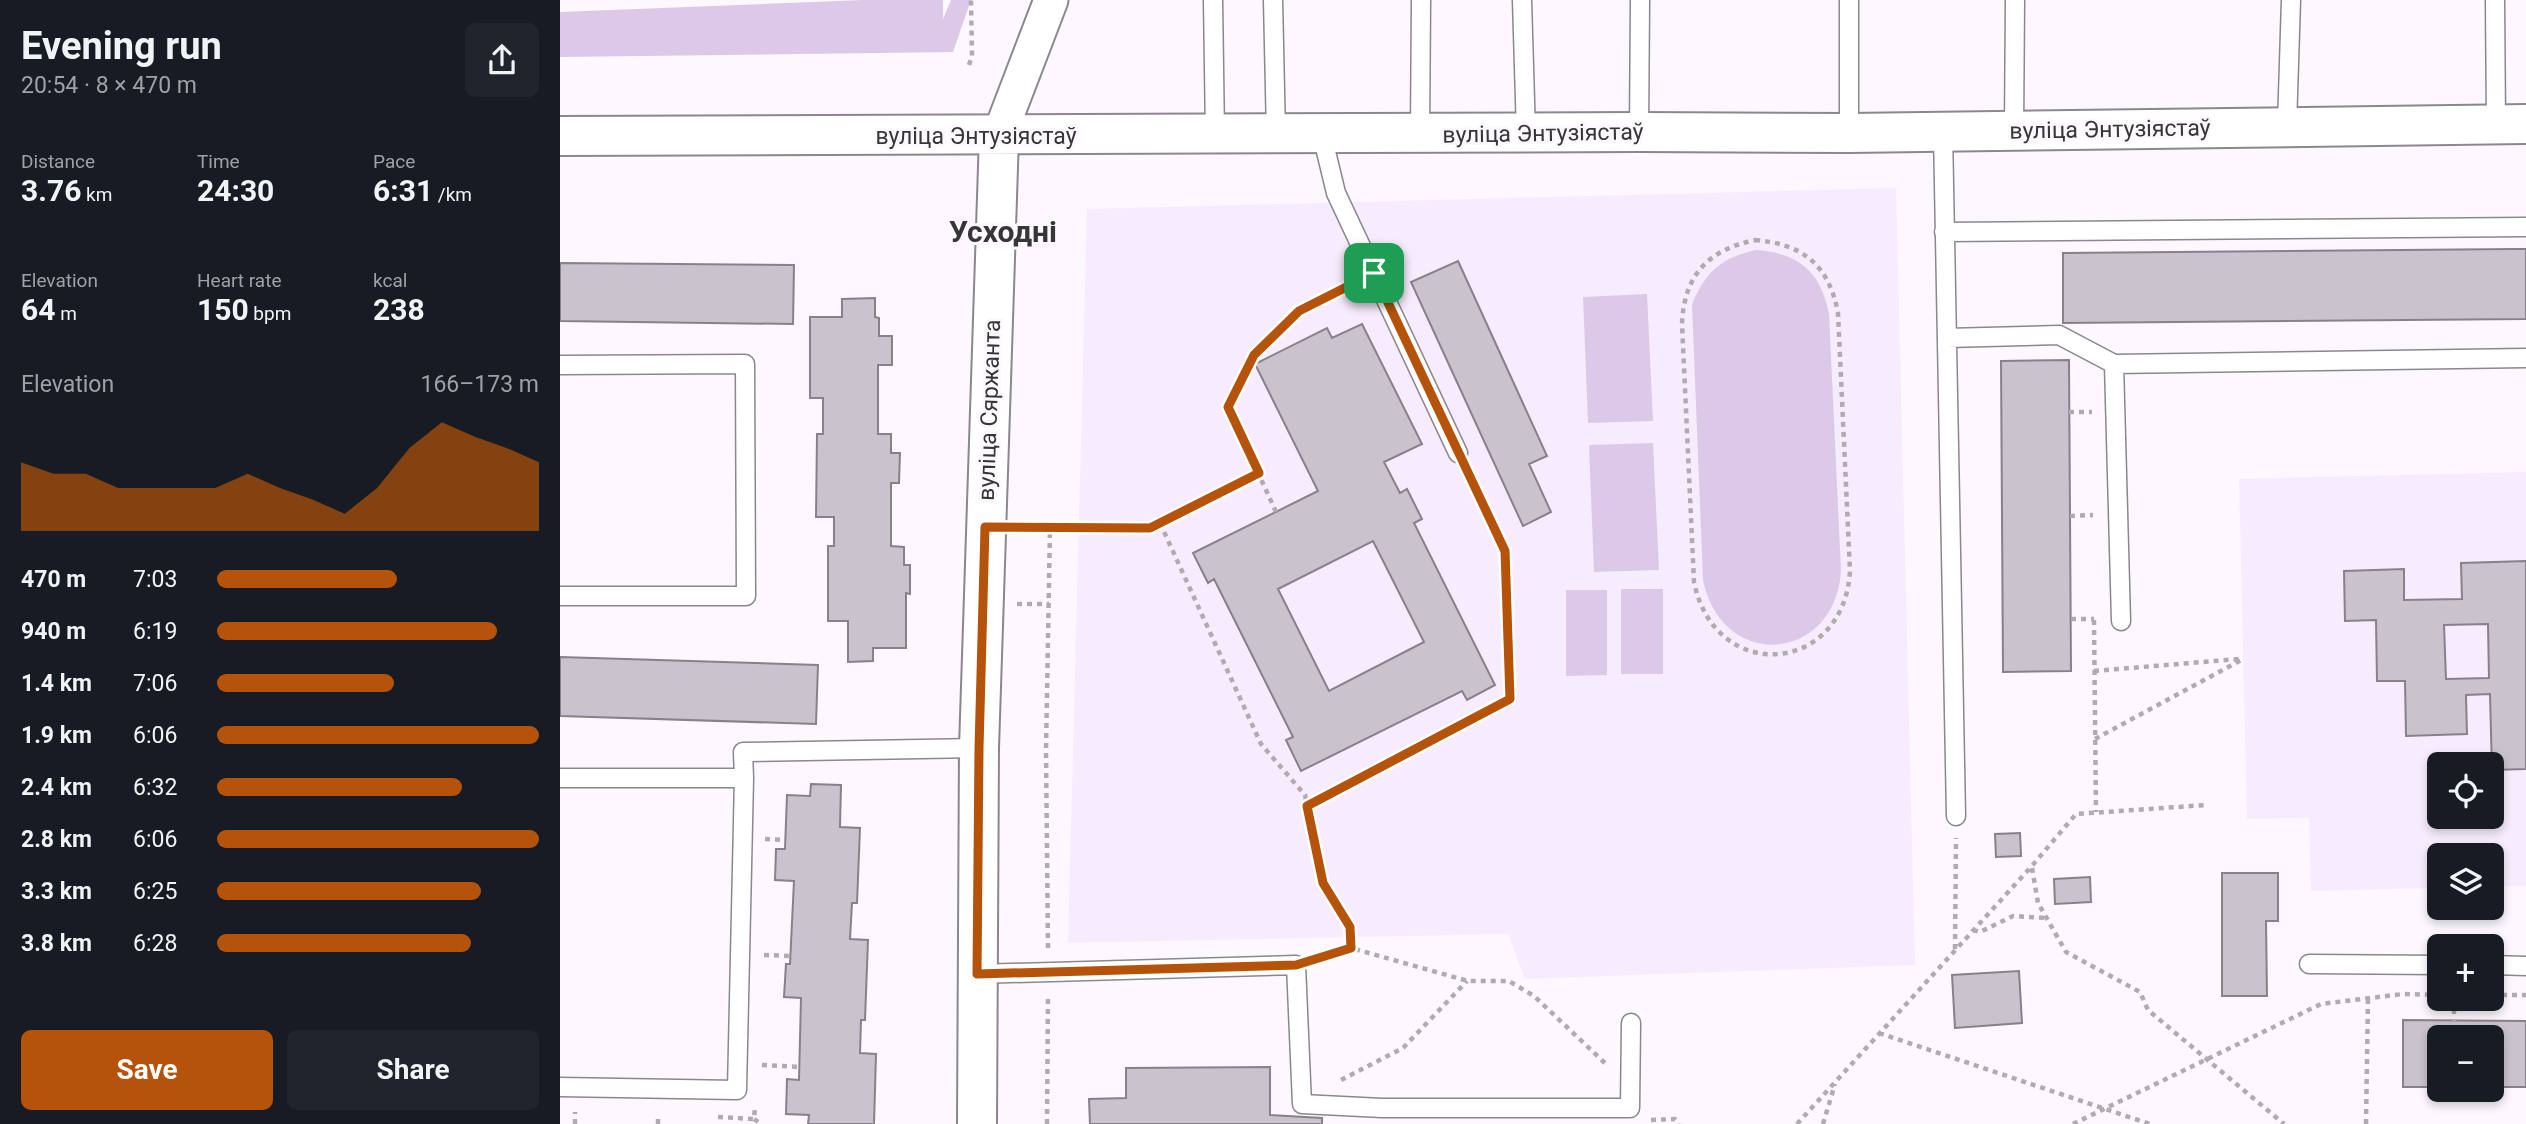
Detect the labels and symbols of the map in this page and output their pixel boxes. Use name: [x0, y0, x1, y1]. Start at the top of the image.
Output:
street label: вуліца Энтузіястаў: [2009, 114, 2211, 145]
street label: вуліца Энтузіястаў: [1442, 118, 1644, 149]
street label: вуліца Энтузіястаў: [875, 123, 1077, 150]
district label: Усходні: [949, 214, 1057, 249]
pin: [1344, 243, 1404, 303]
street label: вуліца Сяржанта: [973, 319, 1006, 501]

